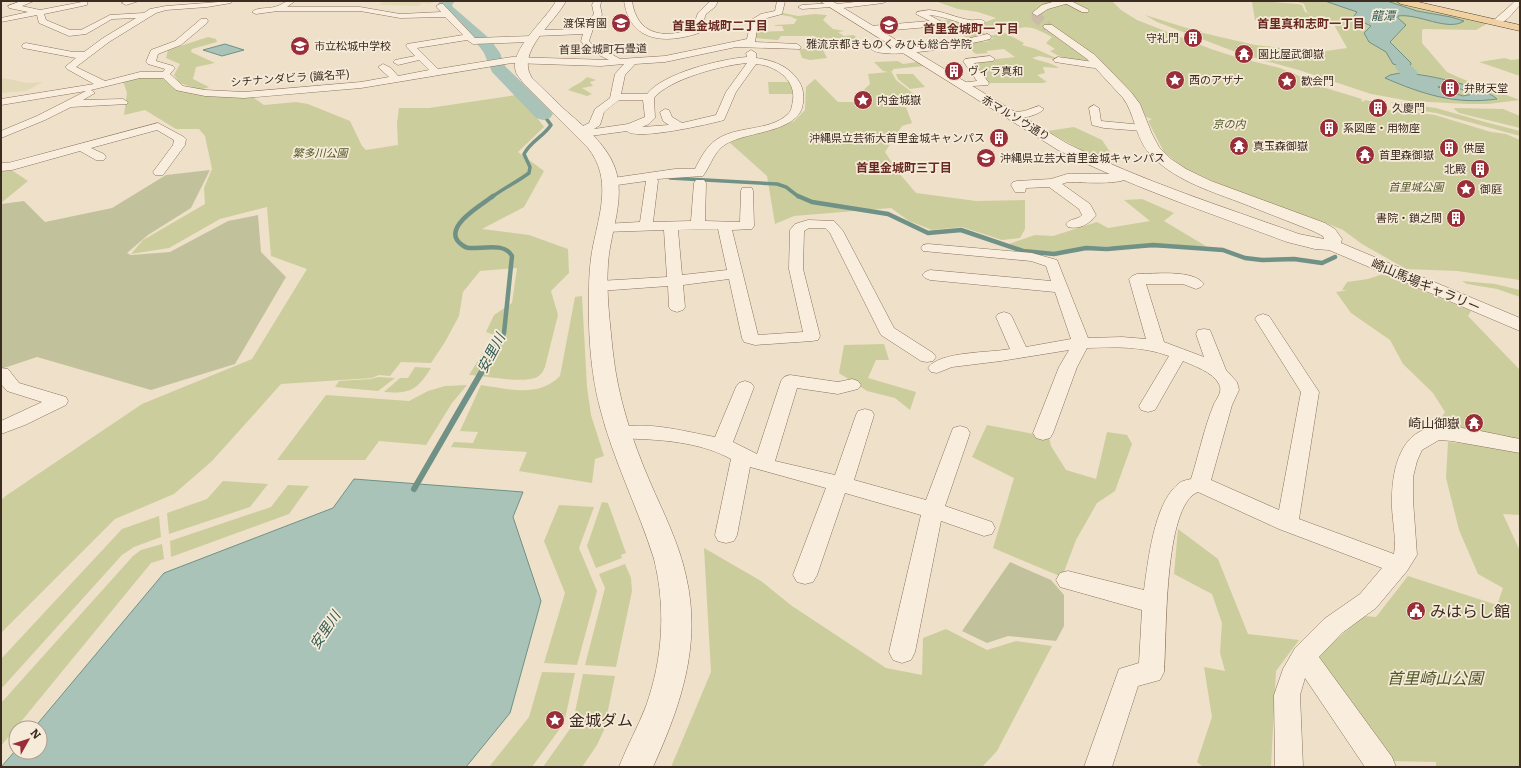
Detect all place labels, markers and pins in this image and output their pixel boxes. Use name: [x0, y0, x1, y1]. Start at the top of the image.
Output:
school or university icon: 渡保育園: [610, 12, 632, 34]
place label: 渡保育園: [563, 14, 607, 30]
school or university icon: 雅流京都きものくみひも総合学院: [878, 14, 900, 36]
building icon: 守礼門: [1182, 27, 1204, 49]
place label: 守礼門: [1146, 29, 1179, 45]
school or university icon: 市立松城中学校: [289, 35, 311, 57]
place label: 雅流京都きものくみひも総合学院: [806, 35, 972, 51]
place label: 市立松城中学校: [314, 37, 391, 53]
temple icon: 園比屋武御嶽: [1233, 43, 1255, 65]
place label: 園比屋武御嶽: [1258, 45, 1324, 61]
building icon: ヴィラ真和: [943, 60, 965, 82]
place label: ヴィラ真和: [968, 62, 1023, 78]
place icon: 西のアザナ: [1164, 69, 1186, 91]
place icon: 歓会門: [1276, 70, 1298, 92]
place label: 西のアザナ: [1189, 71, 1244, 87]
place label: 歓会門: [1301, 72, 1334, 88]
building icon: 弁財天堂: [1439, 77, 1461, 99]
place label: 弁財天堂: [1464, 79, 1508, 95]
place icon: 内金城嶽: [852, 89, 874, 111]
place label: 内金城嶽: [877, 91, 921, 107]
building icon: 久慶門: [1367, 97, 1389, 119]
place label: 久慶門: [1392, 99, 1425, 115]
building icon: 系図座・用物座: [1318, 117, 1340, 139]
place label: 系図座・用物座: [1343, 119, 1420, 135]
building icon: 沖縄県立芸術大首里金城キャンパス: [988, 127, 1010, 149]
place label: 沖縄県立芸術大首里金城キャンパス: [809, 129, 985, 145]
temple icon: 真玉森御嶽: [1228, 135, 1250, 157]
place label: 真玉森御嶽: [1253, 137, 1308, 153]
building icon: 供屋: [1438, 137, 1460, 159]
place label: 供屋: [1463, 139, 1485, 155]
temple icon: 首里森御嶽: [1354, 144, 1376, 166]
place label: 首里森御嶽: [1379, 146, 1434, 162]
school or university icon: 沖縄県立芸大首里金城キャンパス: [975, 147, 997, 169]
place label: 沖縄県立芸大首里金城キャンパス: [1000, 149, 1165, 165]
building icon: 北殿: [1469, 158, 1491, 180]
place label: 北殿: [1444, 160, 1466, 176]
place icon: 御庭: [1455, 178, 1477, 200]
place label: 御庭: [1479, 180, 1502, 196]
building icon: 書院・鎖之間: [1445, 207, 1467, 229]
place label: 書院・鎖之間: [1376, 209, 1442, 225]
temple icon: 崎山御嶽: [1463, 412, 1485, 434]
place label: 崎山御嶽: [1408, 413, 1460, 432]
place label: みはらし館: [1430, 598, 1510, 622]
public building icon: みはらし館: [1405, 600, 1427, 622]
place label: 金城ダム: [569, 707, 633, 731]
place icon: 金城ダム: [544, 709, 566, 731]

